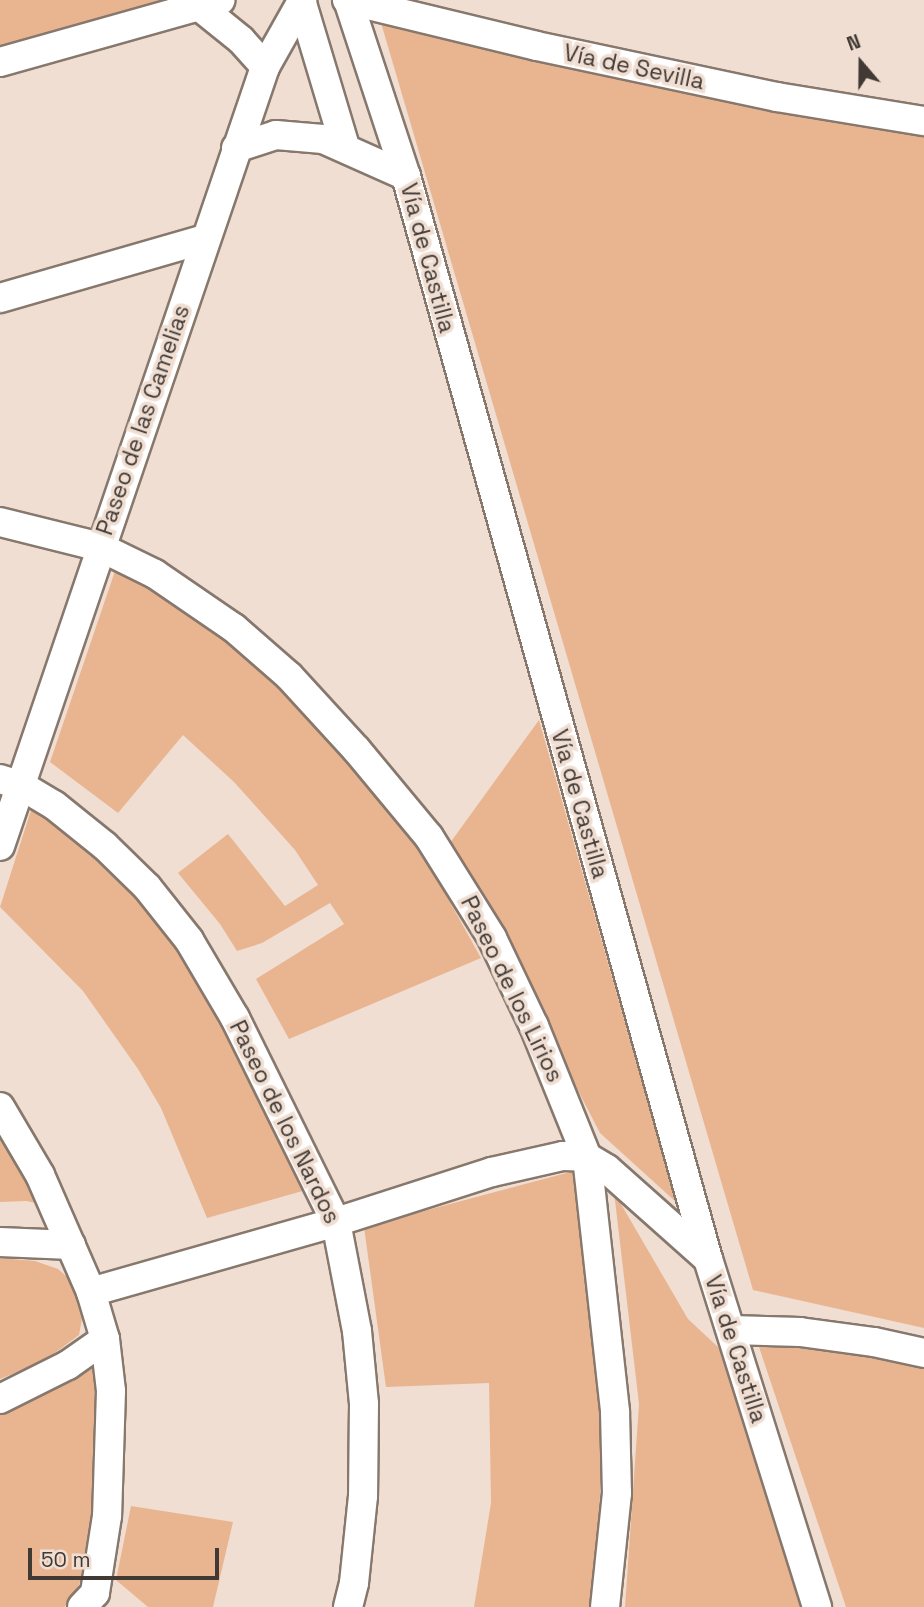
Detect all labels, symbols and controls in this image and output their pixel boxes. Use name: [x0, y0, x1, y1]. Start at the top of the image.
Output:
north arrow: [826, 28, 896, 98]
text: N: [843, 29, 864, 57]
street label: Vía de Sevilla: [561, 39, 707, 95]
street label: Vía de Castilla: [395, 180, 461, 336]
street label: Paseo de las Camelias: [91, 301, 195, 539]
street label: Vía de Castilla: [546, 726, 614, 882]
street label: Paseo de los Lirios: [455, 891, 569, 1087]
street label: Paseo de los Nardos: [224, 1016, 346, 1228]
street label: Vía de Castilla: [699, 1272, 773, 1426]
scale bar: [32, 1534, 222, 1578]
text: 50 m: [41, 1546, 91, 1573]

